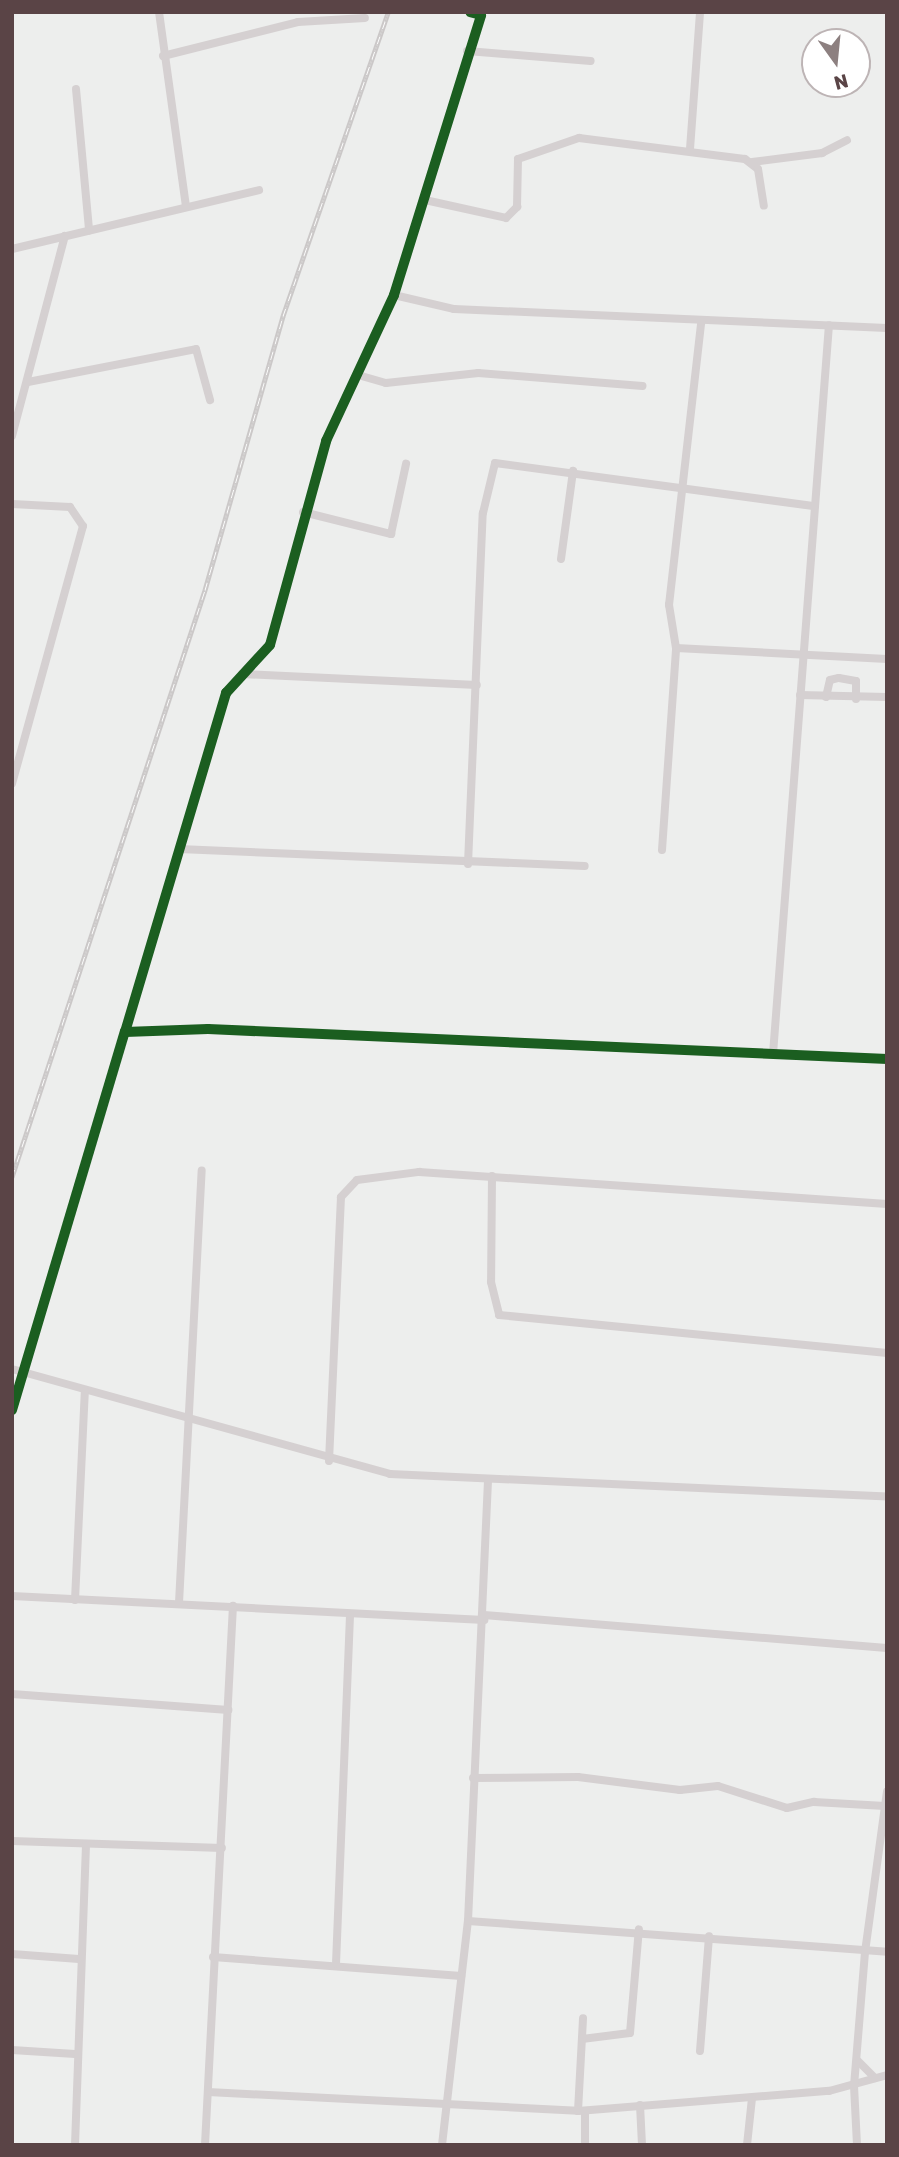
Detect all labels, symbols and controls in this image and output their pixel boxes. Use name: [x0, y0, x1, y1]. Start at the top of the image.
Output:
north arrow: [801, 28, 871, 98]
text: N: [831, 69, 851, 95]

